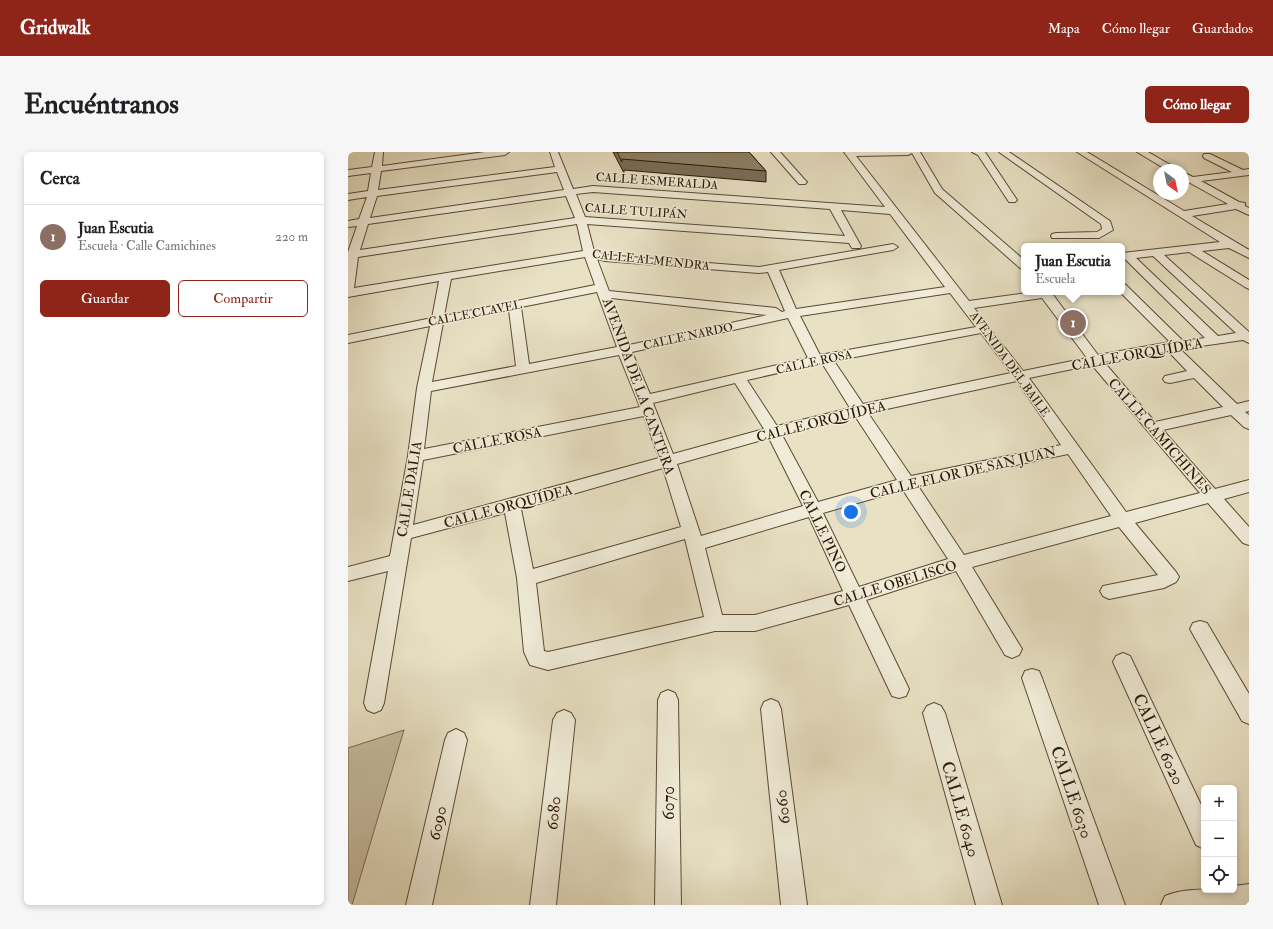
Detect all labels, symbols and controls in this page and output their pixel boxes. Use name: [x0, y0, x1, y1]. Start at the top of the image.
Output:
text: Gridwalk: [20, 16, 91, 40]
text: Mapa: [1048, 20, 1080, 37]
text: Cómo llegar: [1102, 20, 1170, 37]
text: Guardados: [1192, 20, 1253, 37]
button: Cómo llegar: [1145, 86, 1249, 123]
text: Encuéntranos: [24, 87, 179, 122]
north arrow: [1153, 164, 1189, 200]
text: Cerca: [40, 168, 80, 189]
street label: CALLE ESMERALDA: [595, 170, 719, 193]
street label: CALLE TULIPÁN: [584, 200, 688, 223]
text: Juan Escutia: [78, 219, 153, 238]
text: 1: [51, 229, 55, 245]
text: 220 m: [275, 229, 308, 245]
text: Escuela · Calle Camichines: [78, 238, 216, 254]
popup: [1021, 243, 1125, 295]
street label: CALLE ALMENDRA: [591, 247, 711, 274]
text: Juan Escutia: [1035, 252, 1111, 271]
text: Escuela: [1035, 271, 1075, 287]
button: Guardar: [40, 280, 170, 317]
button: Compartir: [178, 280, 308, 317]
street label: AVENIDA DE LA CANTERA: [598, 294, 679, 477]
street label: CALLE CLAVEL: [427, 297, 524, 330]
street label: AVENIDA DEL BAILE: [966, 308, 1053, 420]
pin: 1: [1060, 308, 1086, 338]
street label: CALLE NARDO: [642, 320, 735, 353]
street label: CALLE ORQUÍDEA: [1070, 335, 1204, 374]
street label: CALLE ROSA: [775, 347, 854, 378]
street label: CALLE CAMICHINES: [1104, 375, 1215, 498]
street label: CALLE ORQUÍDEA: [755, 397, 888, 446]
street label: CALLE ROSA: [451, 424, 543, 457]
street label: CALLE DALIA: [393, 440, 426, 538]
street label: CALLE FLOR DE SAN JUAN: [868, 443, 1058, 502]
street label: CALLE ORQUÍDEA: [442, 481, 575, 532]
street label: CALLE PINO: [795, 487, 850, 575]
your location: [841, 502, 861, 522]
street label: CALLE OBELISCO: [831, 557, 959, 610]
street label: CALLE 6020: [1128, 690, 1189, 788]
street label: CALLE 6030: [1046, 743, 1097, 841]
street label: CALLE 6040: [937, 759, 984, 860]
map controls: [1201, 785, 1237, 893]
button: +: [1201, 785, 1237, 821]
street label: 6070: [658, 786, 679, 820]
street label: 6060: [770, 788, 795, 825]
street label: 6080: [541, 795, 566, 831]
street label: 6090: [424, 804, 451, 842]
button: −: [1201, 821, 1237, 857]
button: locate: [1201, 857, 1237, 893]

